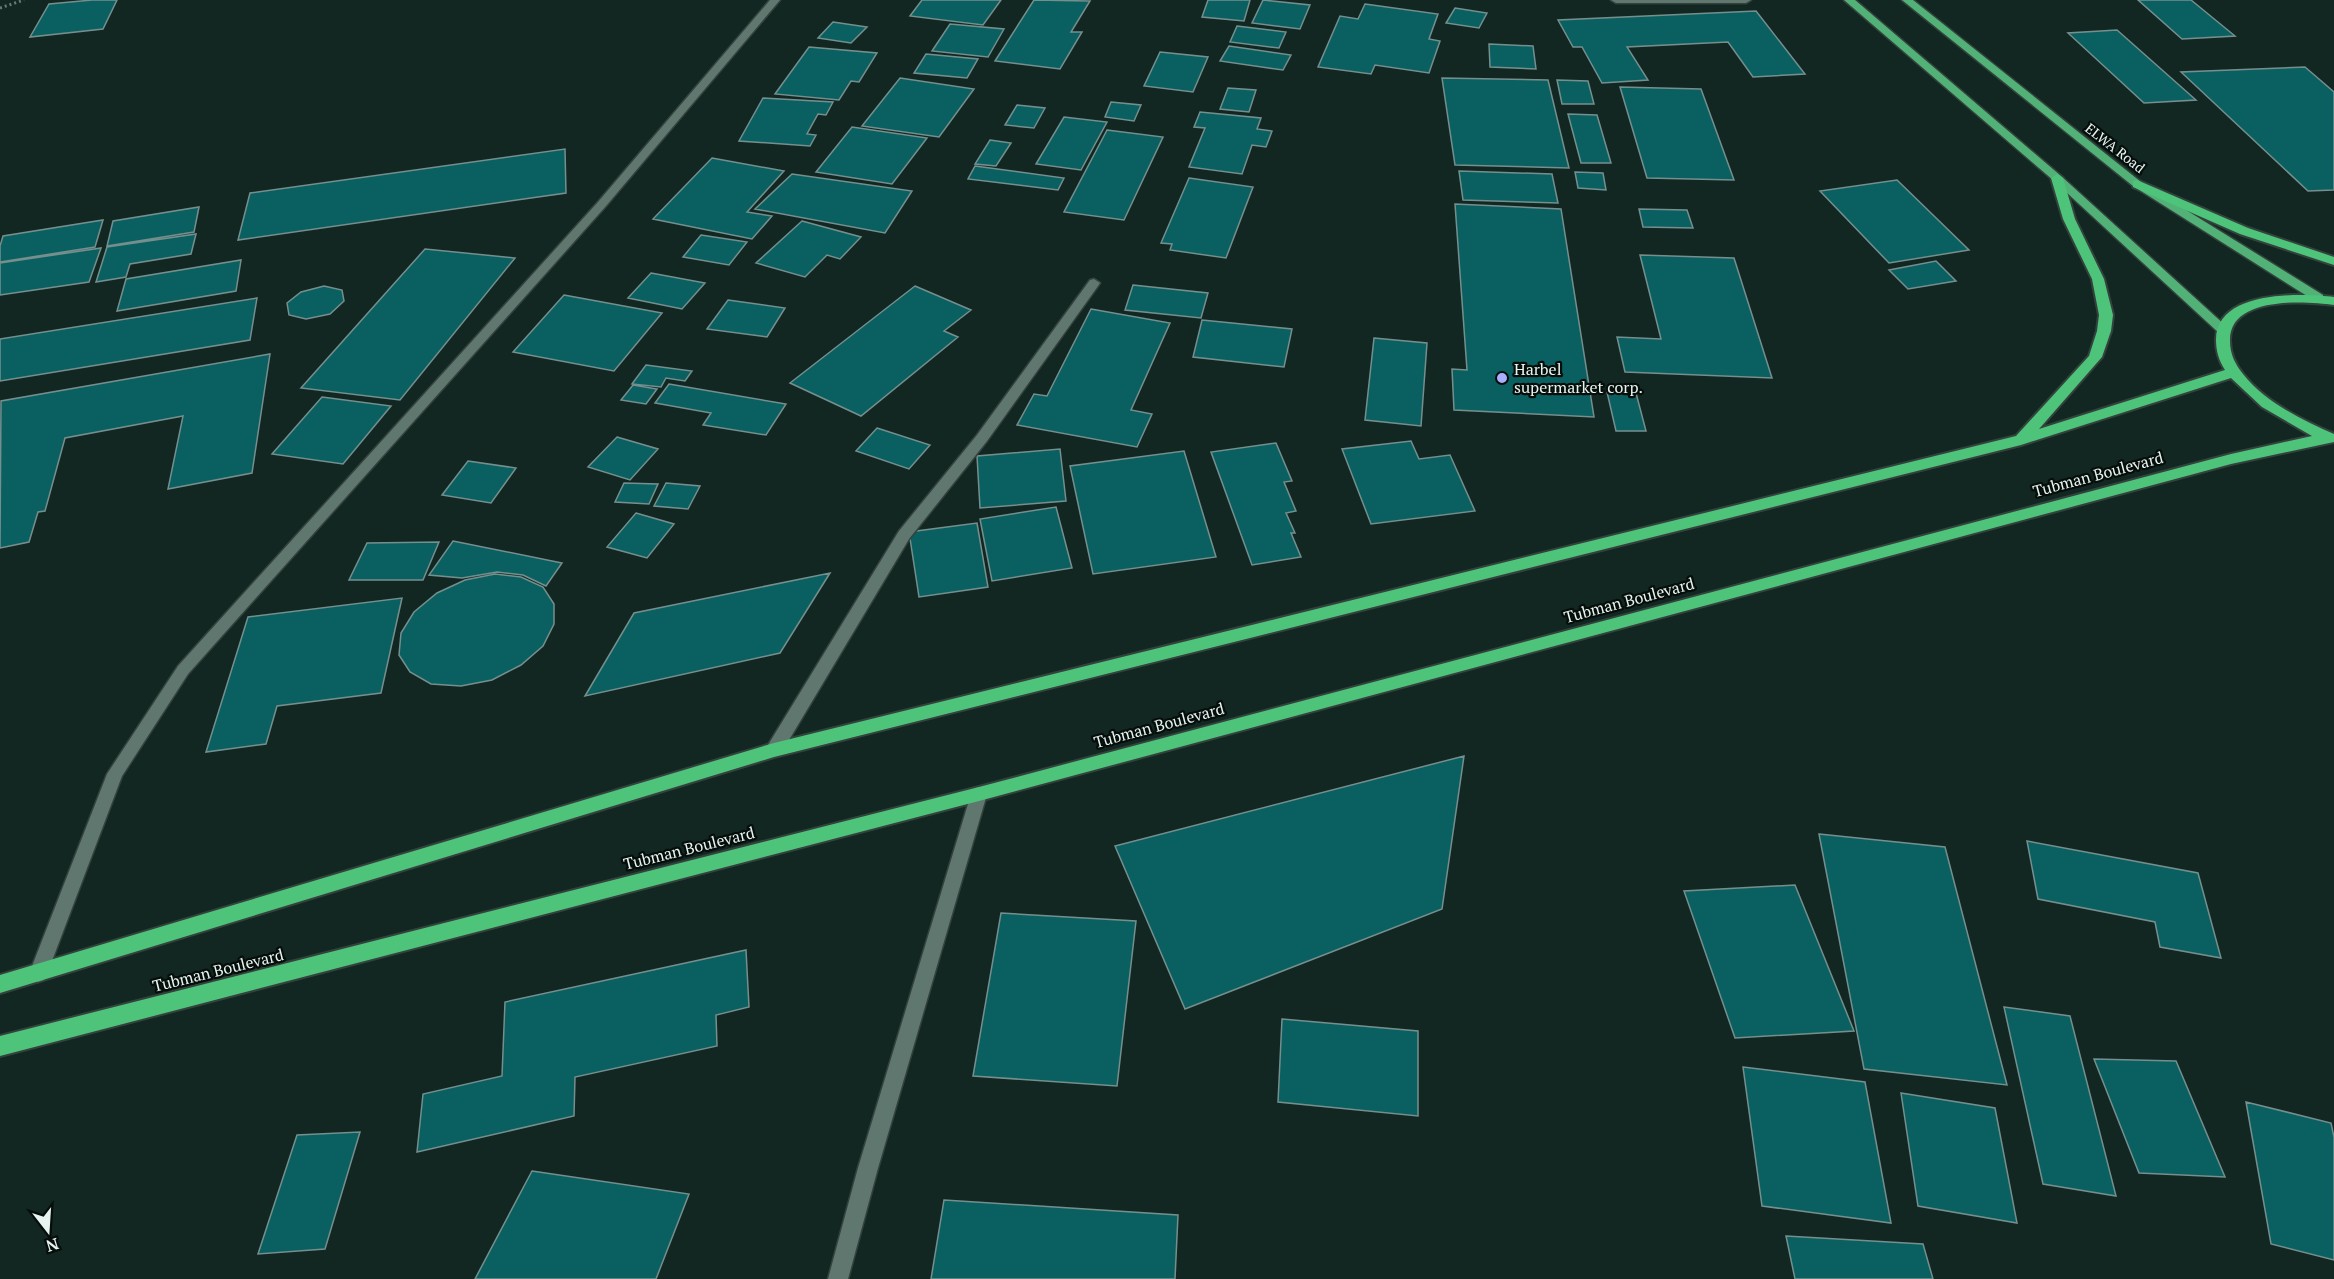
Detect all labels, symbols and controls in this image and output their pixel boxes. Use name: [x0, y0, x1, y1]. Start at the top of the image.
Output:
street label: ELWA Road: [2082, 118, 2149, 177]
place label: Harbel supermarket corp.: [1514, 358, 1643, 398]
marker: Harbel supermarket corp.: [1495, 371, 1509, 385]
street label: Tubman Boulevard: [2030, 446, 2166, 502]
street label: Tubman Boulevard: [1561, 572, 1697, 628]
street label: Tubman Boulevard: [1091, 697, 1227, 753]
street label: Tubman Boulevard: [621, 821, 757, 875]
street label: Tubman Boulevard: [150, 943, 286, 997]
north arrow: [18, 1201, 78, 1261]
text: N: [43, 1233, 61, 1258]

